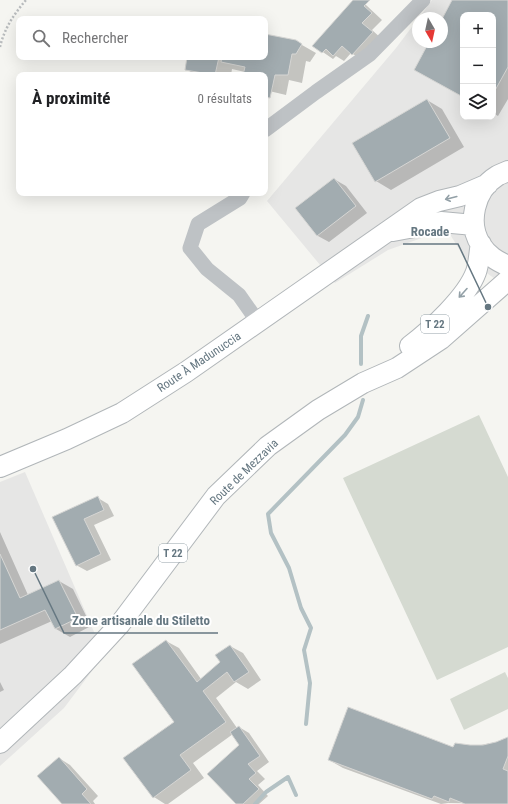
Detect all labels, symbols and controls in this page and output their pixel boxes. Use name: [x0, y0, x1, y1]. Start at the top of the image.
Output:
north arrow: [412, 12, 448, 48]
map controls: [460, 12, 496, 120]
button: +: [460, 12, 496, 48]
search box: [16, 16, 268, 60]
icon: search: [30, 27, 52, 49]
text: Rechercher: [62, 29, 128, 47]
button: −: [460, 48, 496, 84]
button: layers: [460, 84, 496, 120]
text: À proximité: [32, 88, 110, 108]
text: 0 résultats: [198, 91, 252, 106]
one-way arrow: [445, 194, 458, 202]
callout: Rocade: [403, 219, 458, 244]
text: Rocade: [411, 224, 449, 239]
one-way arrow: [459, 288, 468, 299]
road number: T 22: [421, 315, 449, 333]
street label: Route À Madunuccia: [154, 328, 244, 395]
street label: Route de Mezzavia: [207, 436, 281, 508]
road number: T 22: [159, 544, 187, 562]
callout: Zone artisanale du Stiletto: [64, 608, 218, 633]
text: Zone artisanale du Stiletto: [72, 613, 210, 628]

